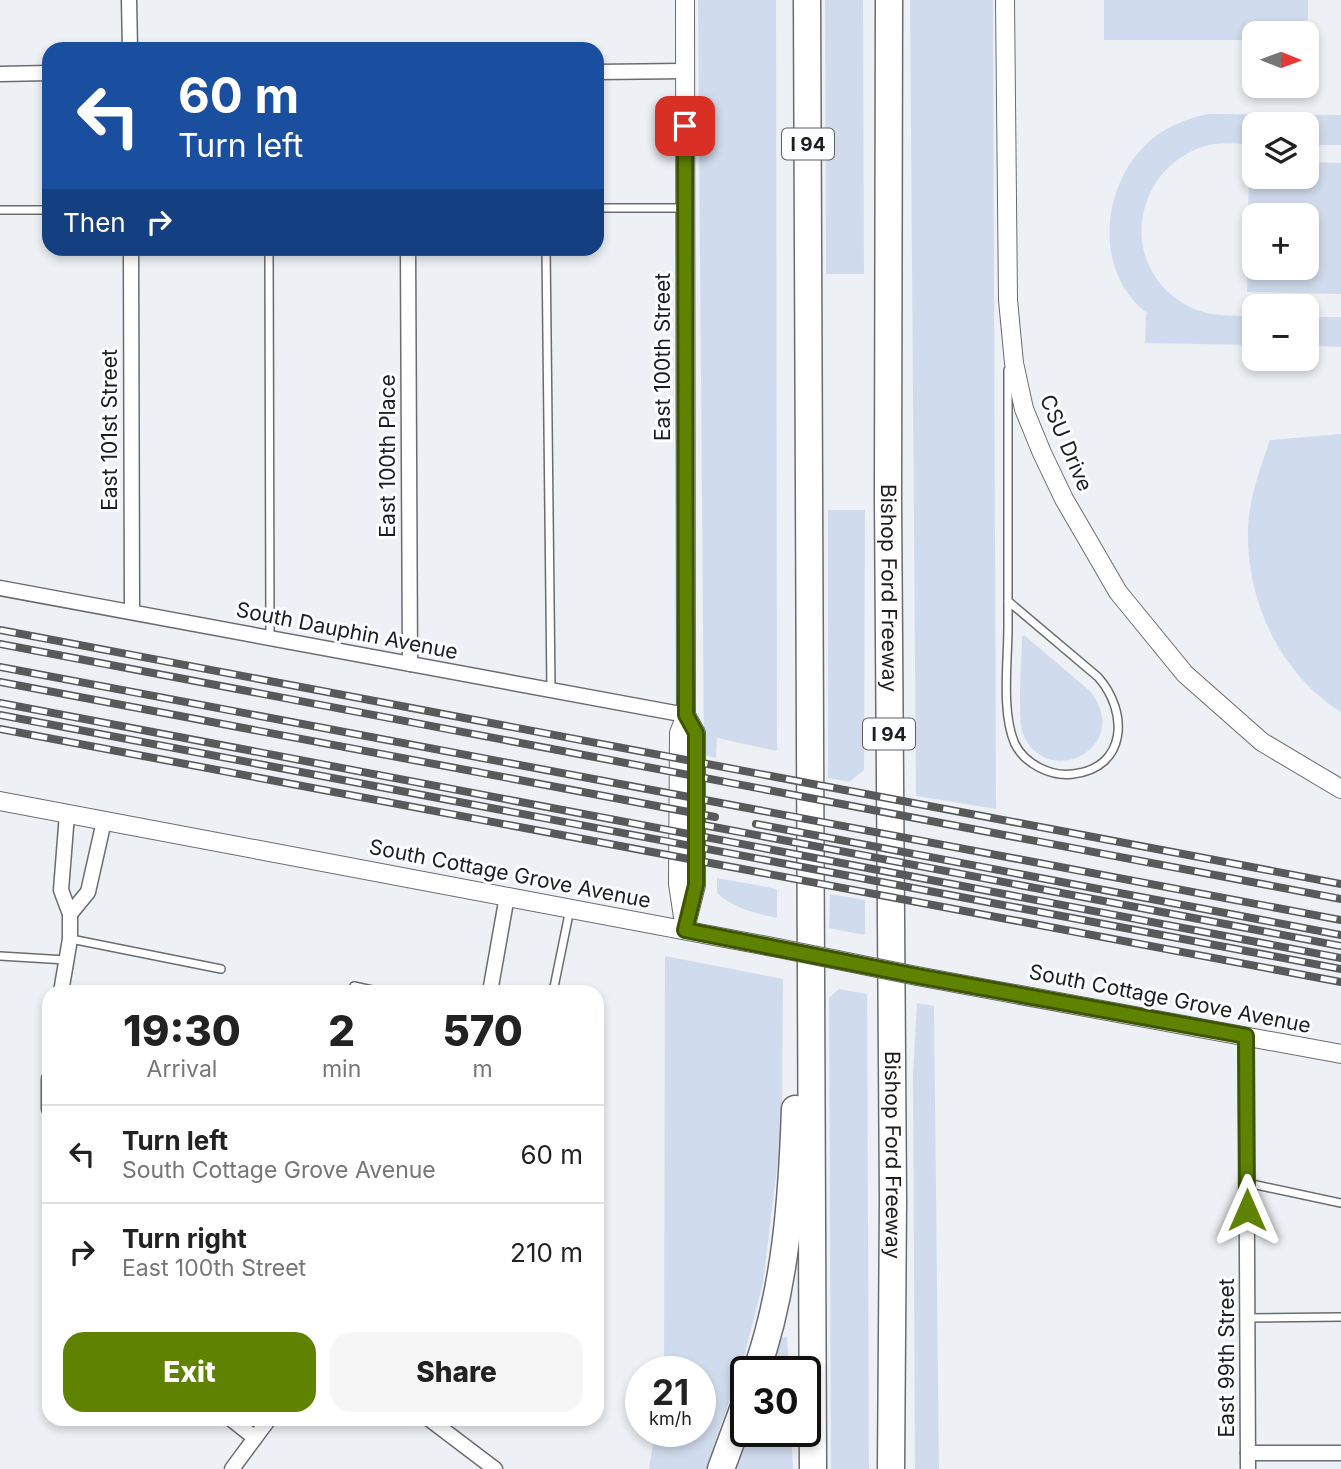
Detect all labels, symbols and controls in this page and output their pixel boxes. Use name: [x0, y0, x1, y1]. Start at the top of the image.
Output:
north arrow: [1242, 21, 1320, 98]
map controls: [1242, 21, 1319, 371]
text: 60 m: [178, 66, 299, 125]
icon: left: [63, 70, 154, 161]
pin: [655, 96, 715, 156]
icon: arrive: [666, 107, 704, 145]
button: layers: [1242, 112, 1319, 189]
text: Turn left: [178, 126, 303, 165]
road number: I 94: [782, 128, 834, 160]
icon: right: [140, 203, 178, 241]
button: +: [1242, 203, 1319, 280]
text: Then: [63, 207, 126, 238]
street label: East 100th Street: [650, 273, 675, 441]
button: −: [1242, 294, 1319, 371]
street label: East 101st Street: [97, 349, 122, 511]
street label: East 100th Place: [375, 374, 400, 538]
street label: CSU Drive: [1035, 391, 1098, 495]
street label: Bishop Ford Freeway: [876, 484, 902, 692]
street label: South Dauphin Avenue: [234, 597, 460, 664]
road number: I 94: [863, 719, 915, 750]
street label: South Cottage Grove Avenue: [367, 834, 653, 913]
street label: South Cottage Grove Avenue: [1027, 959, 1313, 1038]
text: 19:30: [123, 1005, 241, 1056]
text: 2: [328, 1005, 355, 1056]
text: 570: [442, 1005, 523, 1056]
street label: Bishop Ford Freeway: [880, 1051, 906, 1259]
text: Arrival: [147, 1055, 217, 1083]
text: min: [322, 1055, 361, 1083]
text: m: [473, 1055, 493, 1083]
text: Turn left: [122, 1125, 228, 1156]
icon: left: [63, 1135, 101, 1173]
text: 60 m: [520, 1139, 583, 1170]
text: South Cottage Grove Avenue: [122, 1156, 436, 1184]
position arrow: [1210, 1173, 1284, 1247]
text: Turn right: [122, 1223, 247, 1254]
icon: right: [63, 1233, 101, 1271]
text: 210 m: [510, 1237, 583, 1268]
text: East 100th Street: [122, 1254, 306, 1282]
street label: East 99th Street: [1214, 1278, 1239, 1438]
button: Exit: [63, 1332, 316, 1412]
button: Share: [330, 1332, 583, 1412]
speed limit sign: 30: [730, 1356, 821, 1447]
text: 21: [652, 1371, 689, 1413]
text: km/h: [649, 1408, 692, 1429]

